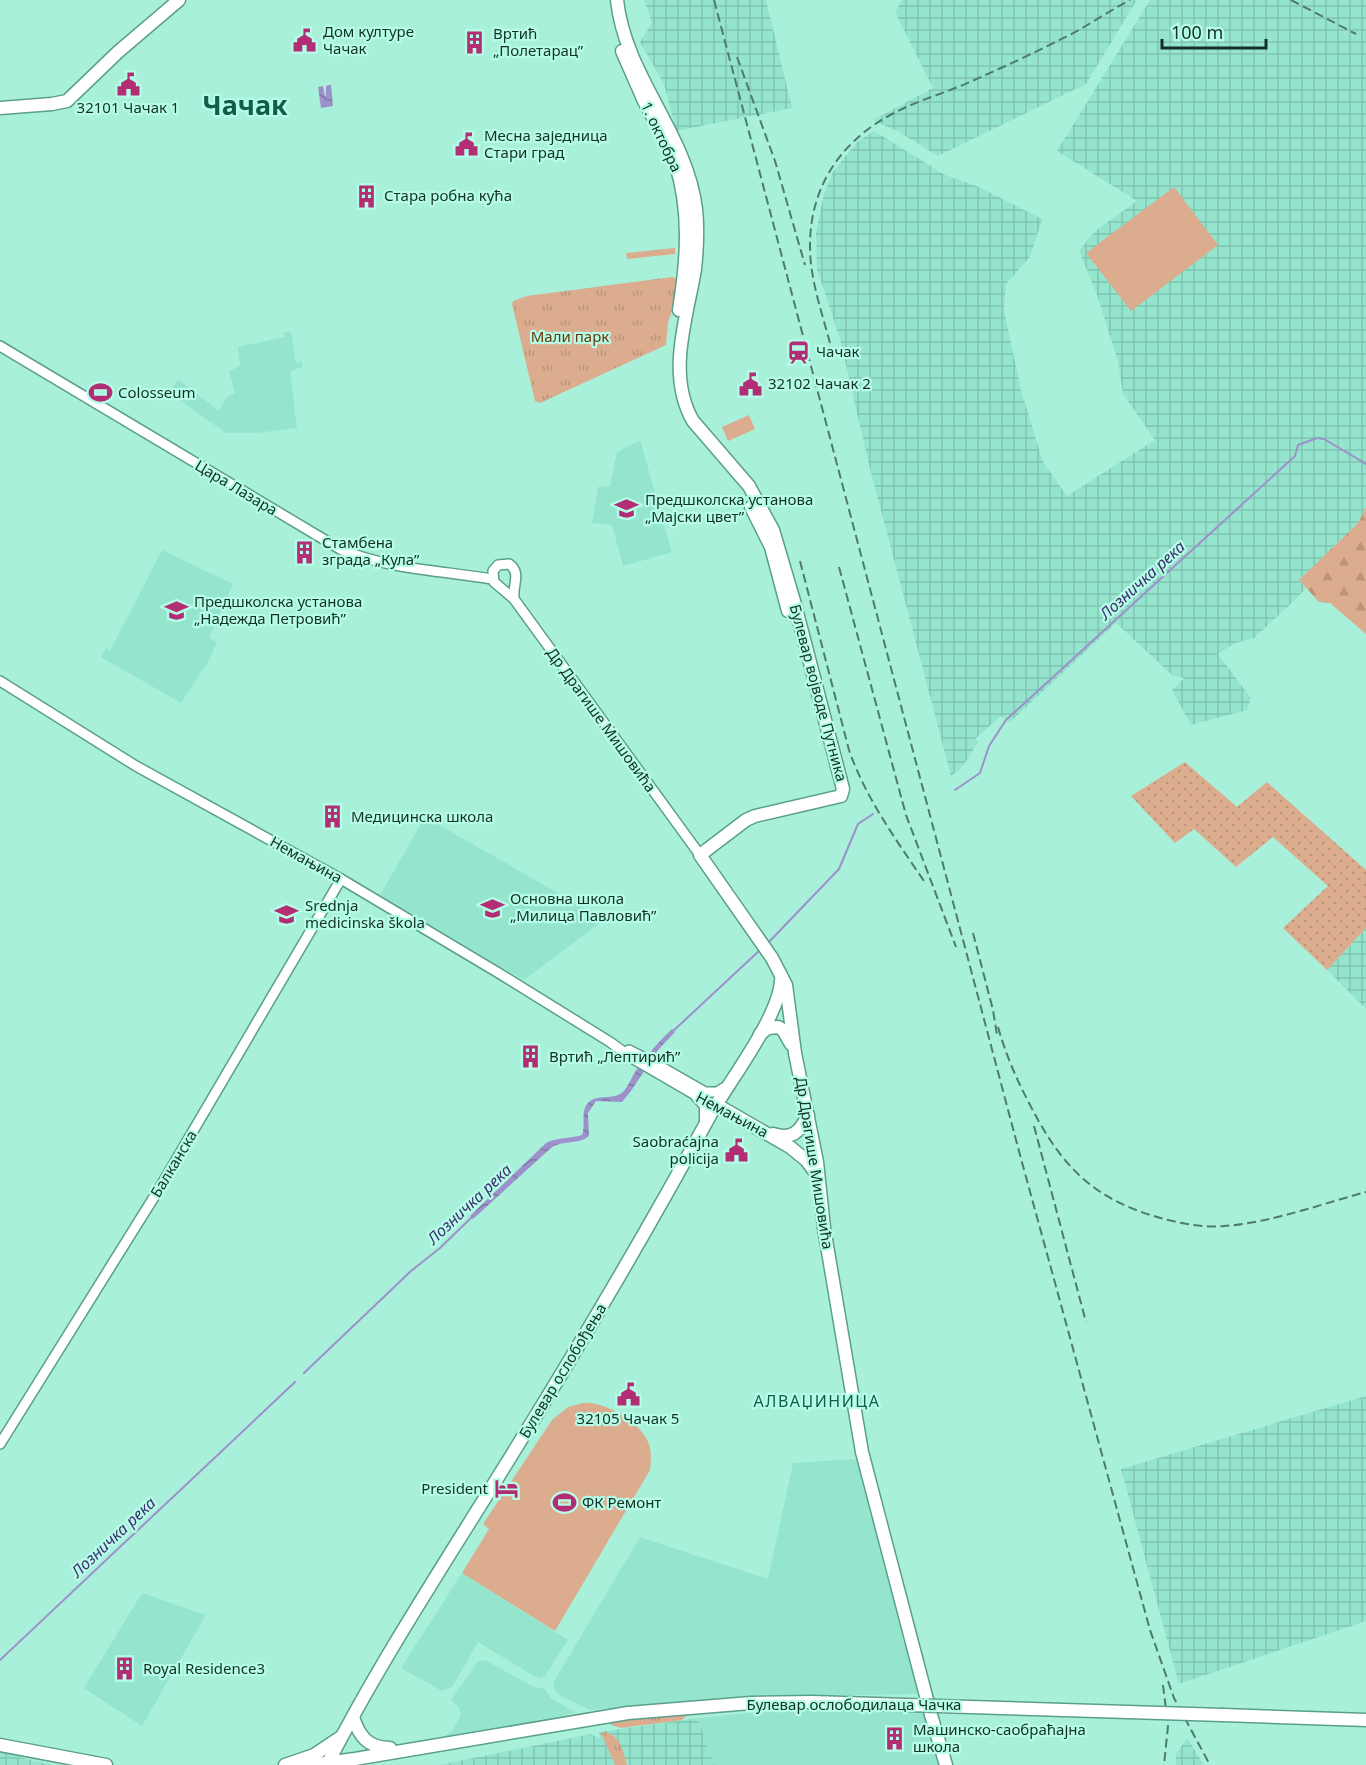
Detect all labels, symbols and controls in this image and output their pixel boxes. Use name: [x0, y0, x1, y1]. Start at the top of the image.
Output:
scale bar: [1162, 12, 1266, 50]
text: 100 m: [1171, 20, 1223, 44]
place label: Дом културе Чачак: [323, 21, 414, 58]
place label: Вртић „Полетарац”: [493, 23, 584, 60]
public building icon: Дом културе Чачак: [292, 28, 318, 54]
building icon: Вртић „Полетарац”: [462, 30, 488, 56]
public building icon: 32101 Чачак 1: [115, 71, 141, 97]
district label: Чачак: [202, 86, 288, 123]
place label: 32101 Чачак 1: [77, 97, 179, 117]
street label: 1. октобра: [637, 98, 687, 175]
place label: Месна заједница Стари град: [484, 125, 608, 162]
public building icon: Месна заједница Стари град: [453, 132, 479, 158]
building icon: Стара робна кућа: [353, 183, 379, 209]
place label: Стара робна кућа: [384, 185, 512, 205]
park label: Мали парк: [531, 326, 609, 346]
station icon: Чачак: [785, 339, 811, 365]
place label: Чачак: [816, 341, 860, 361]
public building icon: 32102 Чачак 2: [737, 371, 763, 397]
place label: 32102 Чачак 2: [768, 373, 871, 393]
sports icon: Colosseum: [87, 380, 113, 406]
place label: Colosseum: [118, 382, 196, 402]
street label: Цара Лазара: [192, 455, 281, 520]
place label: Предшколска установа „Мајски цвет”: [645, 489, 813, 526]
school or university icon: Предшколска установа „Мајски цвет”: [614, 496, 640, 522]
place label: Стамбена зграда „Кула”: [322, 532, 420, 569]
water label: Лозничка река: [1094, 536, 1190, 625]
building icon: Стамбена зграда „Кула”: [291, 539, 317, 565]
place label: Предшколска установа „Надежда Петровић”: [194, 591, 362, 628]
school or university icon: Предшколска установа „Надежда Петровић”: [163, 598, 189, 624]
street label: Булевар војводе Путника: [786, 602, 852, 784]
street label: Др Драгише Мишовића: [542, 643, 661, 796]
building icon: Медицинска школа: [320, 804, 346, 830]
place label: Медицинска школа: [351, 806, 493, 826]
street label: Немањина: [267, 831, 346, 887]
place label: Основна школа „Милица Павловић”: [510, 888, 657, 925]
place label: Srednja medicinska škola: [305, 895, 425, 932]
school or university icon: Основна школа „Милица Павловић”: [479, 895, 505, 921]
school or university icon: Srednja medicinska škola: [274, 902, 300, 928]
building icon: Вртић „Лептирић”: [518, 1044, 544, 1070]
place label: Вртић „Лептирић”: [549, 1046, 681, 1066]
street label: Др Драгише Мишовића: [791, 1075, 839, 1251]
street label: Немањина: [693, 1087, 772, 1142]
street label: Балканска: [145, 1126, 201, 1201]
place label: Saobraćajna policija: [633, 1131, 719, 1168]
public building icon: Saobraćajna policija: [724, 1138, 750, 1164]
water label: Лозничка река: [421, 1159, 516, 1250]
street label: Булевар ослобођења: [514, 1299, 610, 1442]
public building icon: 32105 Чачак 5: [615, 1382, 641, 1408]
district label: АЛВАЏИНИЦА: [754, 1390, 880, 1412]
place label: 32105 Чачак 5: [577, 1408, 679, 1428]
hotel icon: President: [493, 1476, 519, 1502]
place label: President: [421, 1478, 489, 1498]
sports icon: ФК Ремонт: [551, 1490, 577, 1516]
water label: Лозничка река: [65, 1492, 160, 1583]
place label: ФК Ремонт: [582, 1492, 661, 1512]
building icon: Royal Residence3: [112, 1656, 138, 1682]
place label: Royal Residence3: [143, 1658, 265, 1678]
street label: Булевар ослободилаца Чачка: [747, 1694, 961, 1714]
place label: Машинско-саобраћајна школа: [913, 1719, 1086, 1756]
building icon: Машинско-саобраћајна школа: [882, 1726, 908, 1752]

